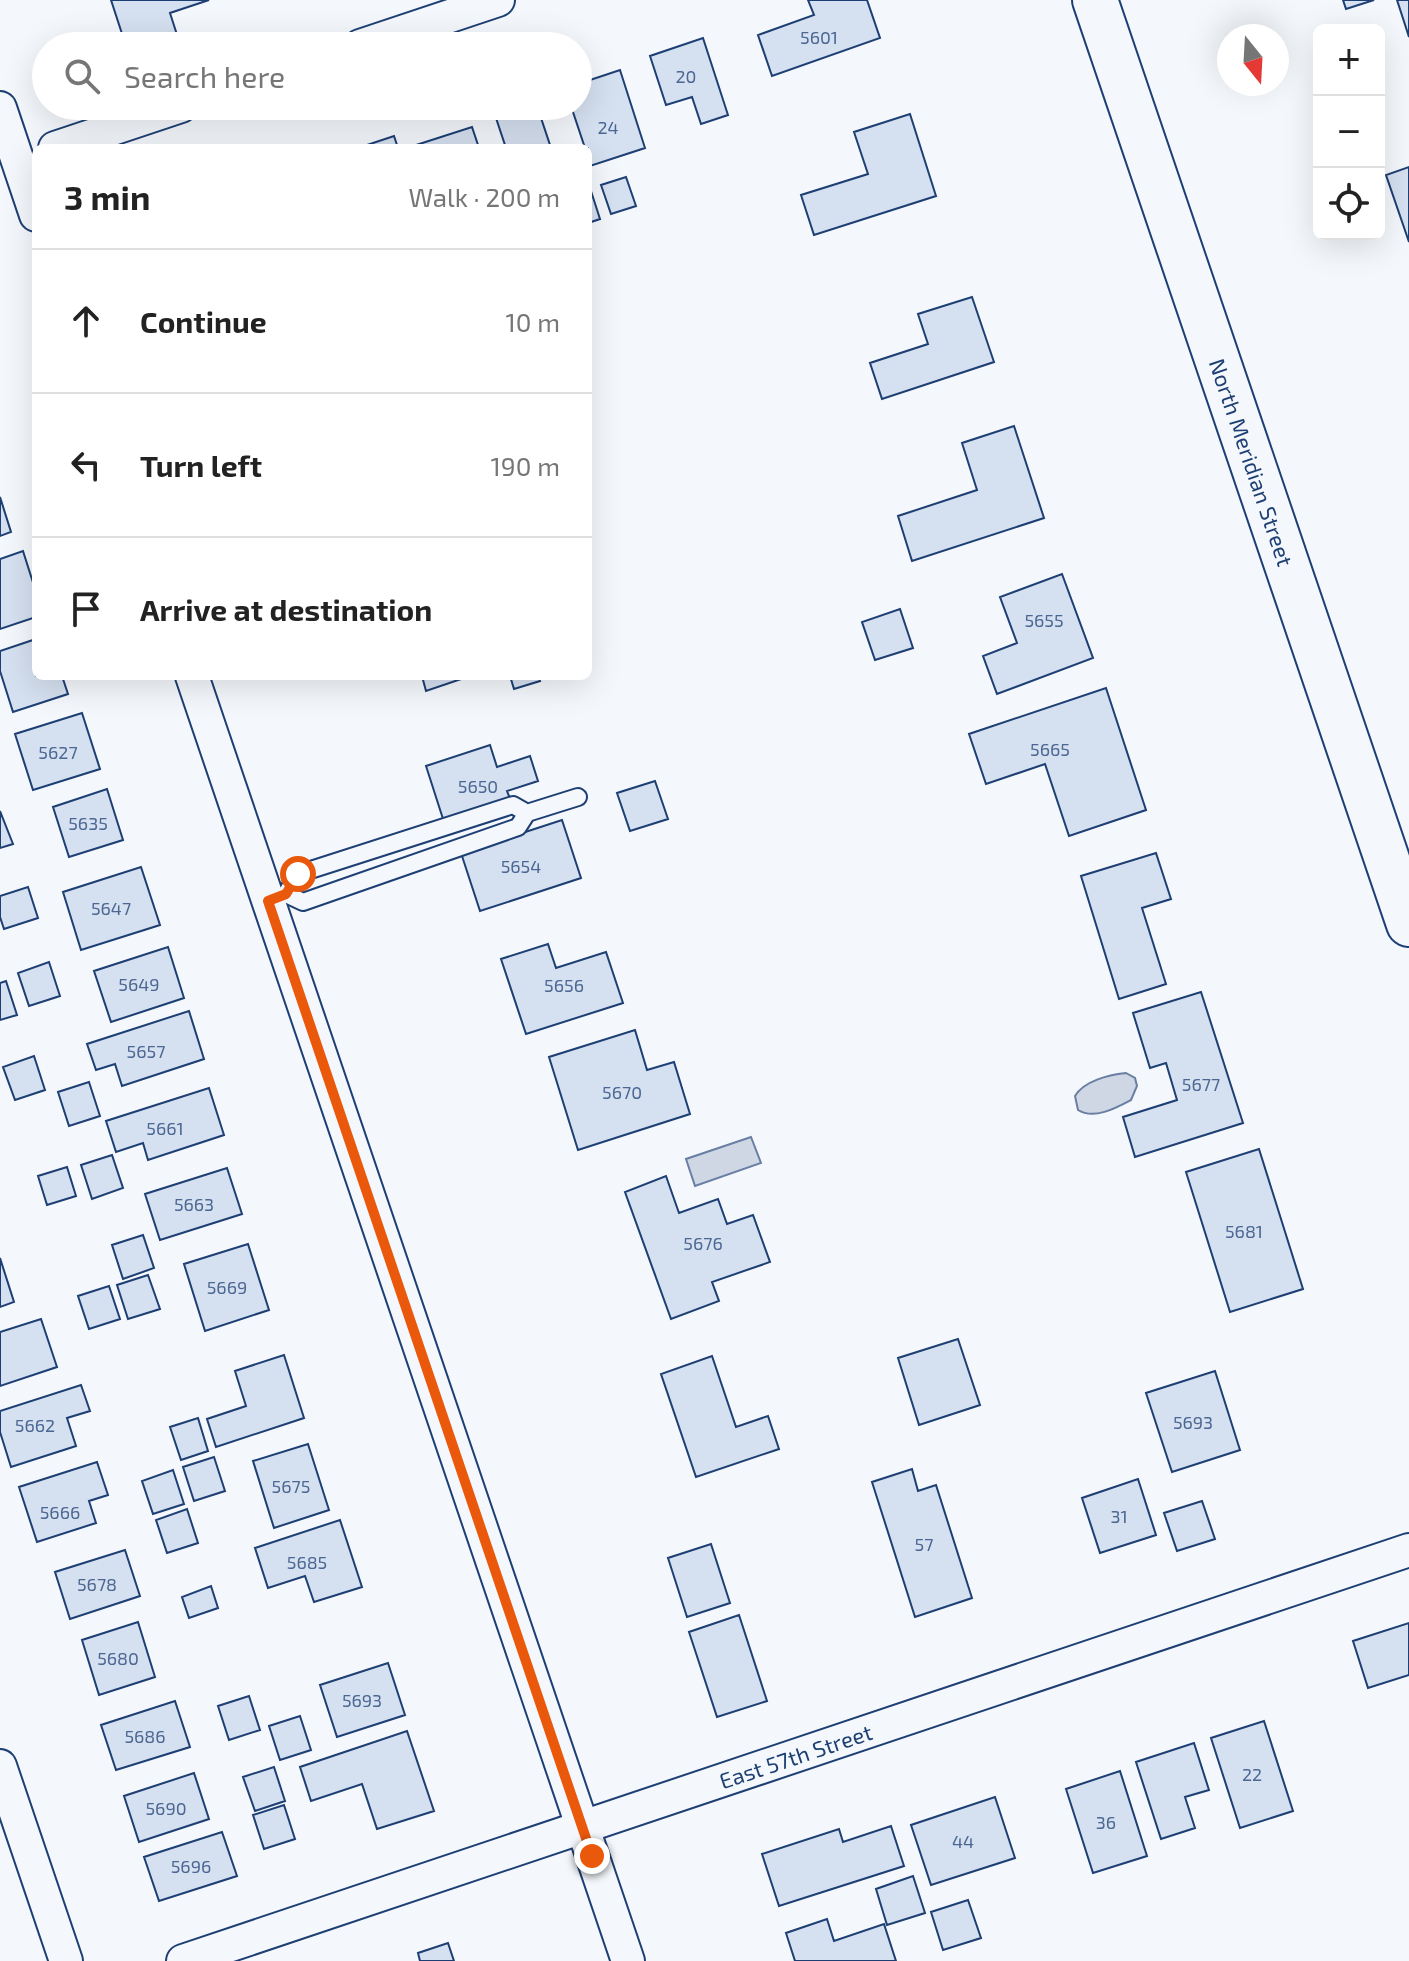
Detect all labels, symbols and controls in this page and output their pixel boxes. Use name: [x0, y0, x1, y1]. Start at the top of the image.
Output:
north arrow: [1217, 24, 1289, 96]
map controls: [1313, 24, 1385, 240]
button: +: [1313, 24, 1385, 96]
house number: 5601: [800, 26, 838, 48]
search box: [32, 32, 592, 120]
icon: search: [60, 54, 104, 98]
text: Search here: [124, 58, 285, 94]
house number: 20: [676, 65, 696, 87]
button: −: [1313, 96, 1385, 168]
house number: 24: [597, 116, 619, 138]
button: locate: [1313, 168, 1385, 240]
text: 3 min: [64, 176, 150, 217]
text: Walk · 200 m: [408, 181, 560, 212]
icon: ahead: [64, 299, 108, 343]
text: Continue: [140, 303, 267, 339]
text: 10 m: [505, 306, 560, 337]
street label: North Meridian Street: [1205, 355, 1299, 569]
icon: left: [64, 443, 108, 487]
text: Turn left: [140, 447, 262, 483]
text: 190 m: [491, 450, 560, 481]
icon: arrive: [64, 587, 108, 631]
text: Arrive at destination: [140, 591, 432, 627]
house number: 5655: [1024, 609, 1064, 631]
house number: 5665: [1030, 738, 1070, 760]
house number: 5627: [38, 741, 78, 763]
house number: 5650: [458, 775, 498, 797]
house number: 5635: [68, 812, 108, 834]
house number: 5654: [501, 855, 541, 877]
route start: [280, 856, 316, 892]
house number: 5647: [91, 897, 131, 919]
house number: 5649: [118, 973, 160, 995]
house number: 5656: [544, 974, 584, 996]
house number: 5657: [127, 1040, 165, 1062]
house number: 5677: [1182, 1073, 1220, 1095]
house number: 5670: [602, 1081, 642, 1103]
house number: 5661: [146, 1117, 184, 1139]
house number: 5663: [174, 1193, 214, 1215]
house number: 5681: [1225, 1220, 1263, 1242]
house number: 5676: [683, 1232, 723, 1254]
house number: 5669: [207, 1276, 247, 1298]
house number: 5693: [1173, 1411, 1213, 1433]
house number: 5662: [15, 1414, 55, 1436]
house number: 5675: [272, 1475, 310, 1497]
house number: 5666: [40, 1501, 80, 1523]
house number: 31: [1110, 1505, 1128, 1527]
house number: 57: [915, 1533, 933, 1555]
house number: 5685: [287, 1551, 327, 1573]
house number: 5678: [77, 1573, 117, 1595]
house number: 5680: [97, 1647, 139, 1669]
house number: 5693: [342, 1689, 382, 1711]
street label: East 57th Street: [716, 1718, 875, 1793]
house number: 5686: [124, 1725, 166, 1747]
house number: 22: [1242, 1763, 1262, 1785]
house number: 5690: [145, 1797, 187, 1819]
house number: 36: [1096, 1811, 1116, 1833]
house number: 44: [952, 1830, 974, 1852]
route end: [574, 1838, 610, 1874]
house number: 5696: [171, 1855, 211, 1877]

